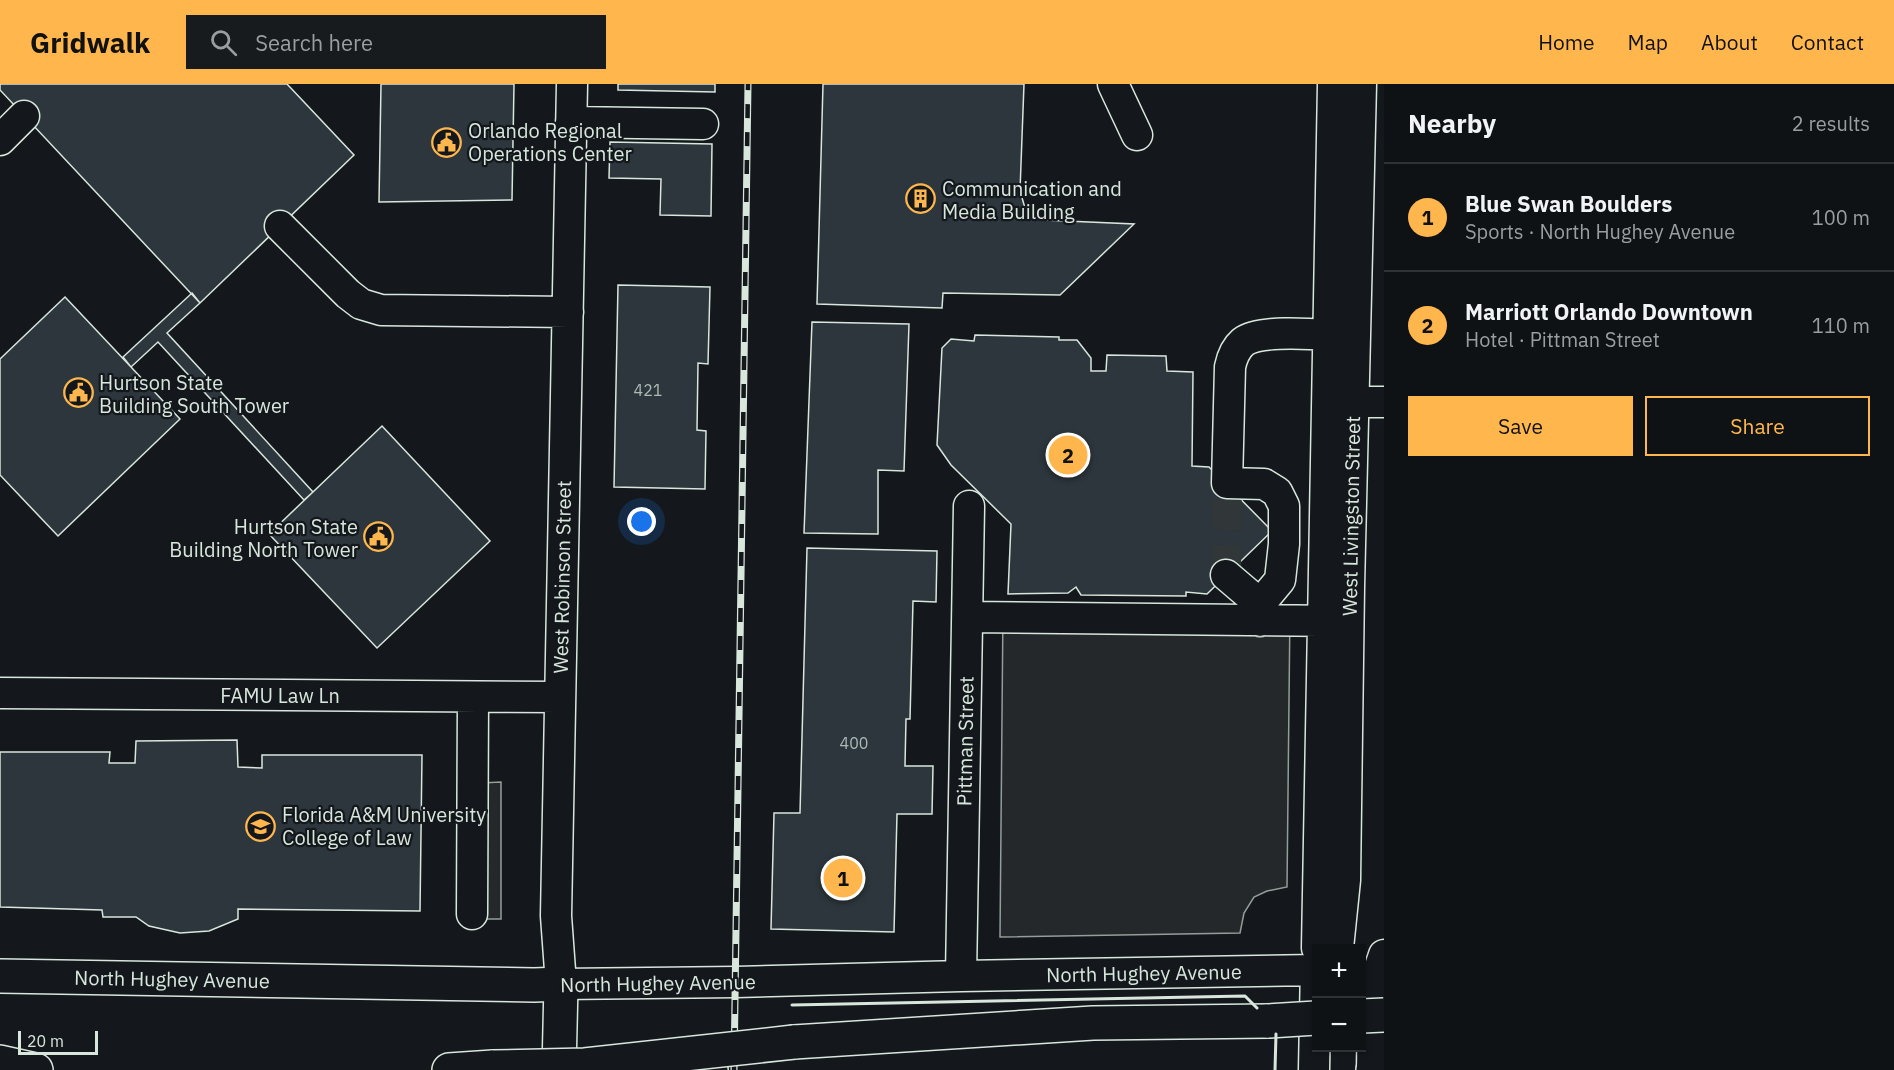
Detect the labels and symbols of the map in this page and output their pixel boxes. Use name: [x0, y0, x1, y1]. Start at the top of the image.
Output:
place label: Orlando Regional Operations Center: [468, 117, 632, 167]
public building icon: Orlando Regional Operations Center: [431, 126, 463, 158]
place label: Communication and Media Building: [942, 175, 1122, 225]
building icon: Communication and Media Building: [905, 183, 937, 215]
place label: Hurtson State Building South Tower: [99, 369, 289, 419]
public building icon: Hurtson State Building South Tower: [62, 377, 94, 409]
house number: 421: [634, 380, 662, 400]
street label: West Livingston Street: [1336, 416, 1366, 616]
pin: 2: [1048, 432, 1088, 478]
street label: West Robinson Street: [547, 480, 577, 674]
your location: [627, 507, 656, 536]
place label: Hurtson State Building North Tower: [169, 513, 358, 563]
public building icon: Hurtson State Building North Tower: [363, 521, 395, 553]
street label: Pittman Street: [950, 676, 980, 806]
street label: FAMU Law Ln: [220, 682, 340, 709]
house number: 400: [840, 733, 868, 753]
place label: Florida A&M University College of Law: [282, 801, 486, 851]
school or university icon: Florida A&M University College of Law: [245, 810, 277, 842]
pin: 1: [824, 856, 862, 900]
street label: North Hughey Avenue: [1046, 958, 1242, 988]
street label: North Hughey Avenue: [74, 964, 270, 994]
street label: North Hughey Avenue: [560, 968, 756, 998]
scale bar: [18, 1028, 98, 1056]

